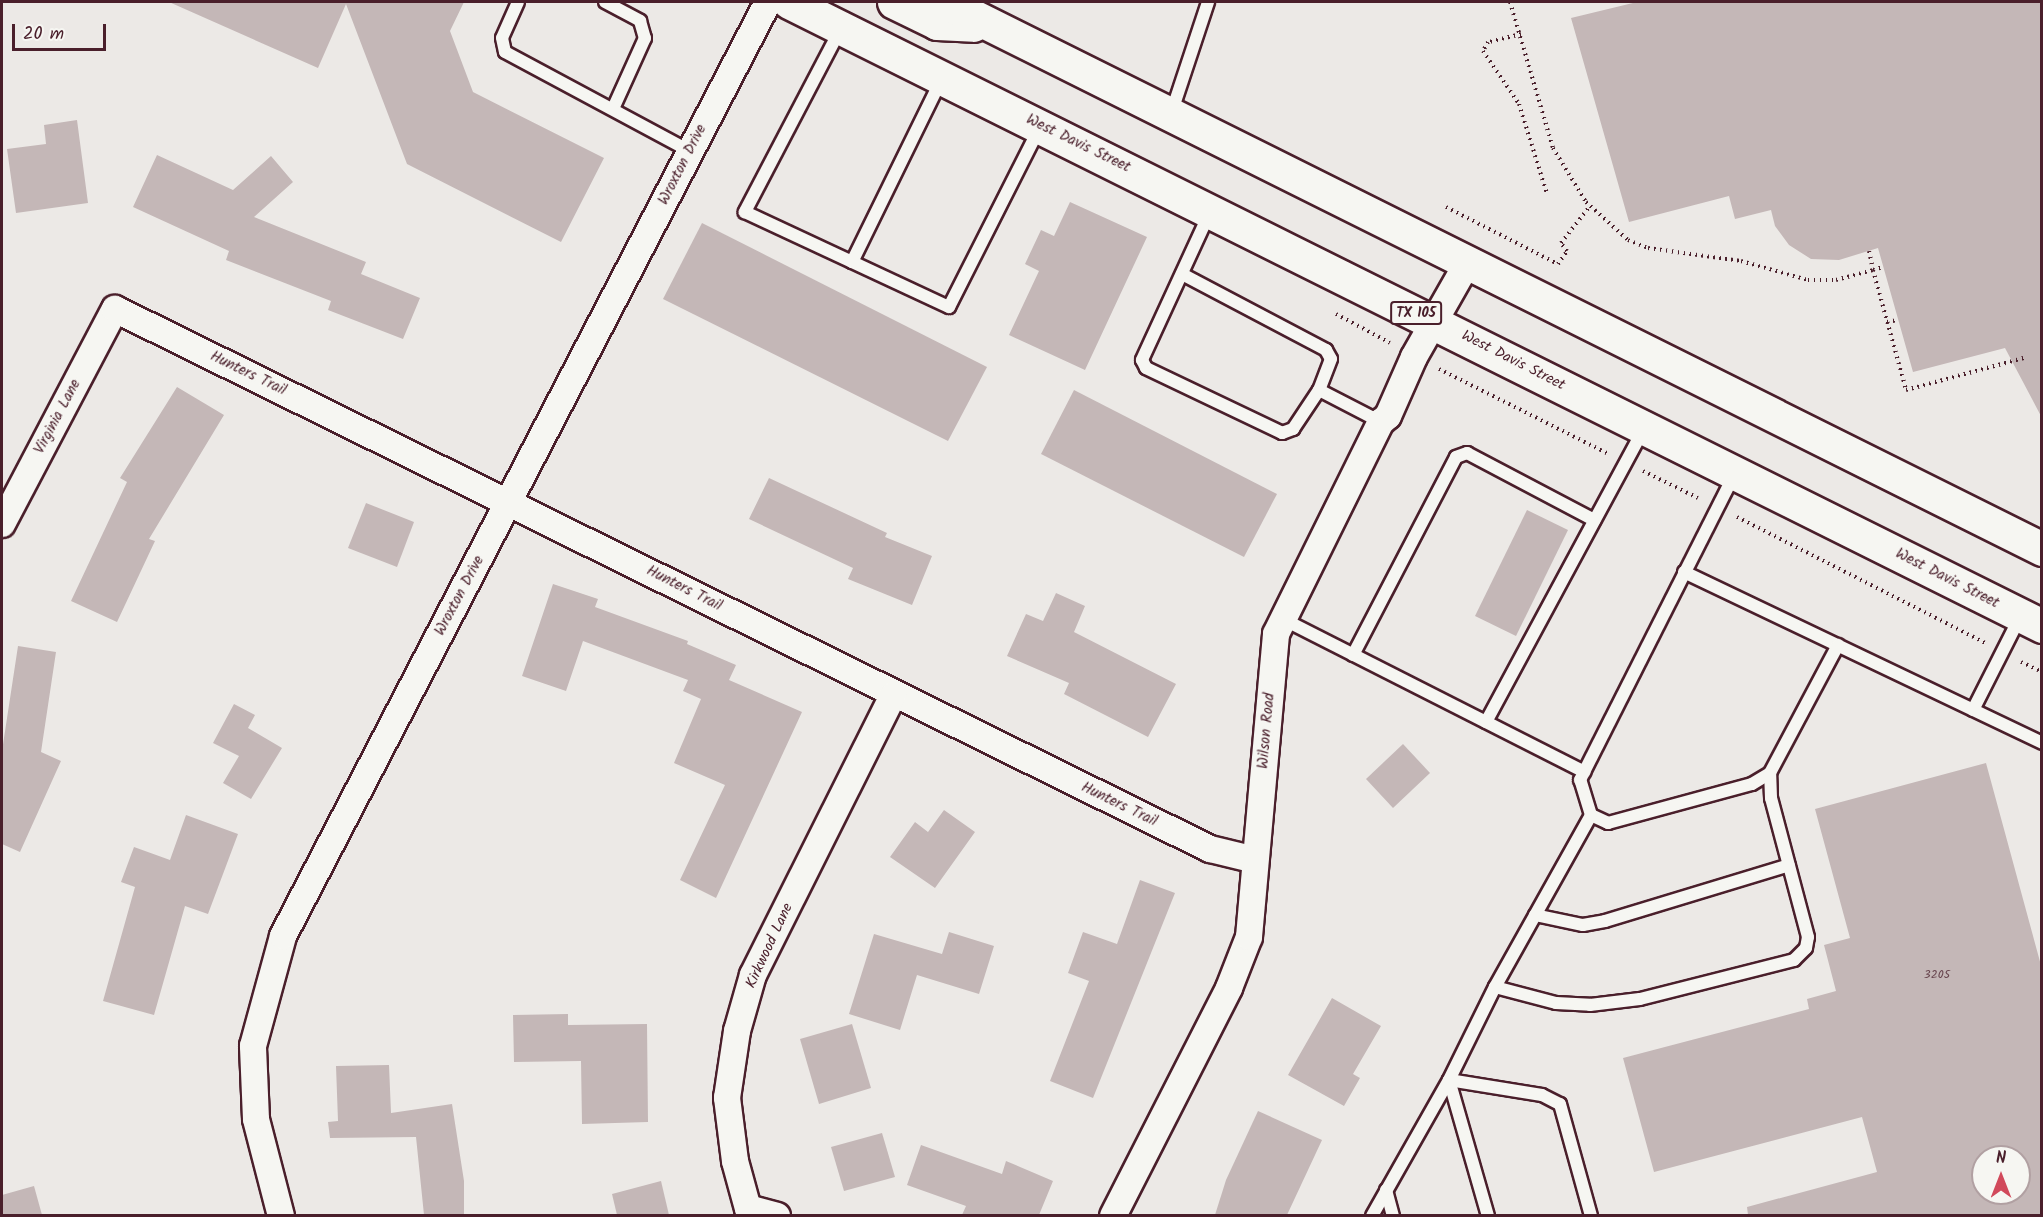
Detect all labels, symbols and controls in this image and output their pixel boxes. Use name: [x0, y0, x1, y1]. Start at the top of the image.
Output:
scale bar: [15, 12, 110, 50]
text: 20 m: [23, 20, 64, 49]
street label: West Davis Street: [1023, 111, 1133, 177]
street label: Wroxton Drive: [655, 122, 711, 208]
road number: TX 105: [1389, 302, 1443, 324]
street label: West Davis Street: [1458, 327, 1568, 395]
street label: Hunters Trail: [207, 348, 289, 400]
street label: Virginia Lane: [31, 377, 85, 457]
street label: West Davis Street: [1892, 545, 2002, 613]
street label: Wroxton Drive: [431, 553, 489, 639]
street label: Hunters Trail: [643, 562, 725, 616]
street label: Wilson Road: [1255, 692, 1279, 770]
street label: Hunters Trail: [1078, 779, 1160, 831]
street label: Kirkwood Lane: [742, 901, 798, 991]
house number: 3205: [1924, 968, 1950, 982]
north arrow: [1971, 1145, 2031, 1205]
text: N: [1996, 1146, 2006, 1171]

